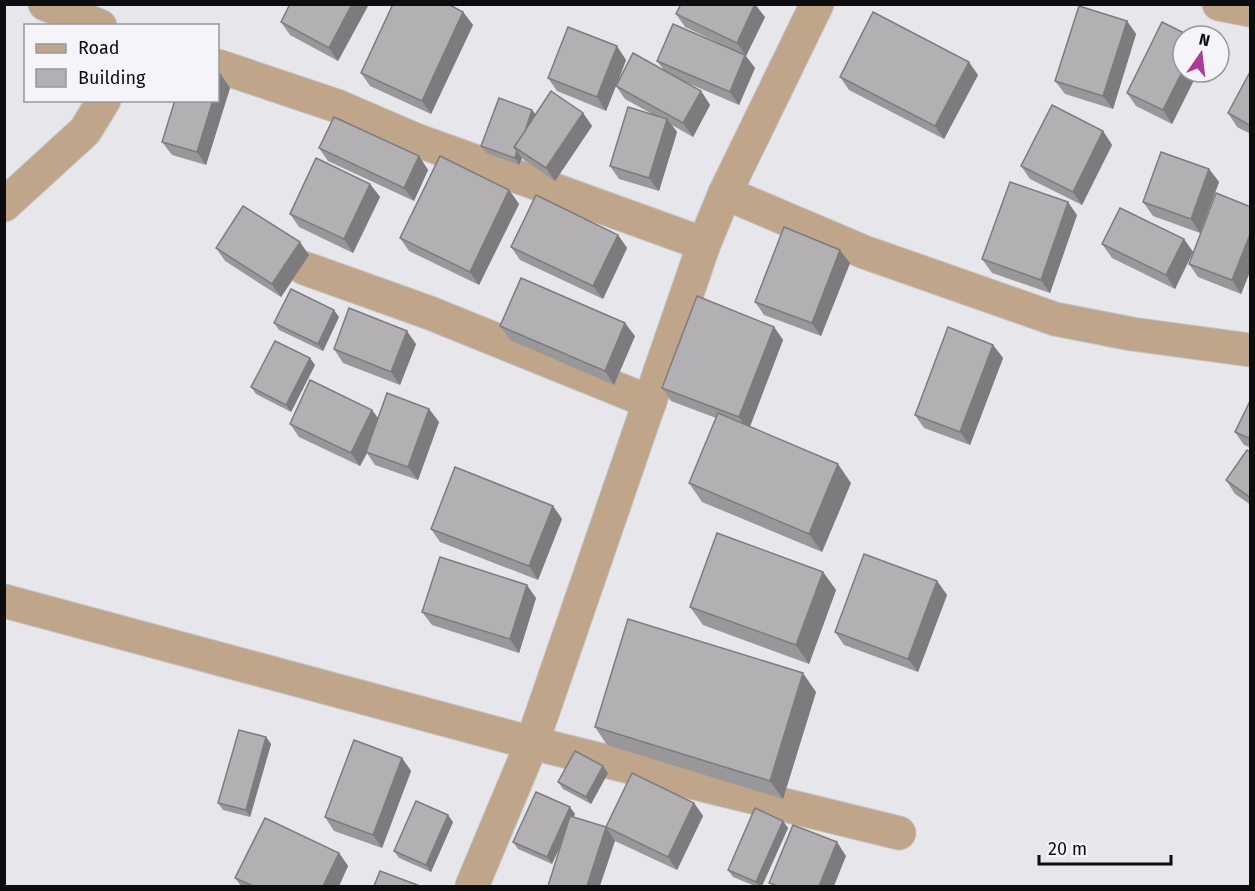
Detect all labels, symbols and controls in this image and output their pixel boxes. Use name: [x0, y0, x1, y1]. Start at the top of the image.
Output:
legend: [24, 24, 219, 102]
north arrow: [1171, 24, 1231, 84]
text: N: [1197, 29, 1212, 50]
text: Road: [78, 37, 120, 59]
text: Building: [78, 67, 146, 89]
scale bar: [1039, 828, 1171, 866]
text: 20 m: [1048, 838, 1087, 860]

